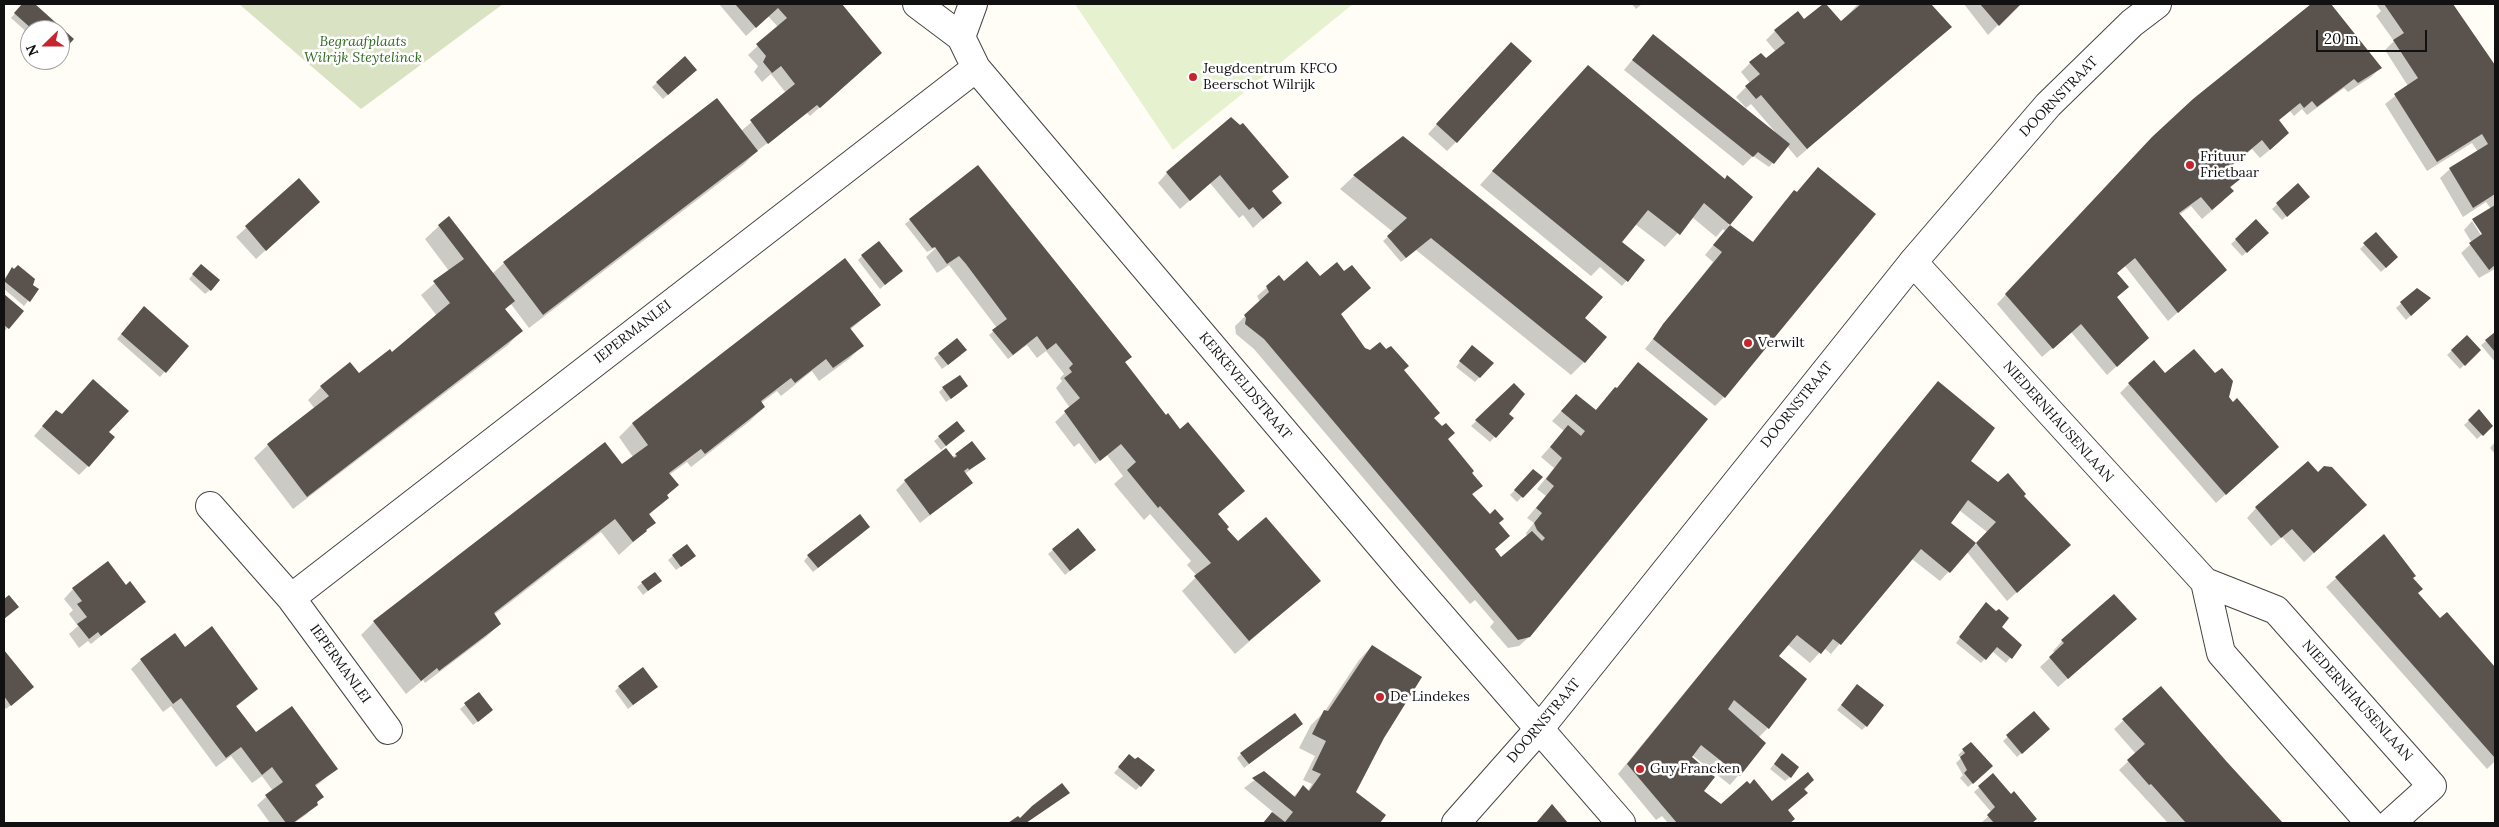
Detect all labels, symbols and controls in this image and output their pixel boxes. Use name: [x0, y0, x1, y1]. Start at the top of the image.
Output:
north arrow: [20, 20, 70, 70]
scale bar: [2319, 20, 2430, 52]
text: 20 m: [2324, 29, 2359, 48]
park label: Begraafplaats Wilrijk Steytelinck: [304, 34, 422, 66]
text: N: [22, 42, 42, 59]
street label: DOORNSTRAAT: [2016, 53, 2102, 141]
place label: Jeugdcentrum KFCO Beerschot Wilrijk: [1203, 61, 1337, 94]
marker: Jeugdcentrum KFCO Beerschot Wilrijk: [1187, 71, 1199, 83]
place label: Frituur Frietbaar: [2200, 149, 2259, 182]
marker: Frituur Frietbaar: [2184, 159, 2196, 171]
street label: IEPERMANLEI: [591, 297, 675, 367]
street label: KERKEVELDSTRAAT: [1195, 329, 1295, 443]
place label: Verwilt: [1758, 335, 1805, 351]
marker: Verwilt: [1742, 337, 1754, 349]
street label: NIEDERNHAUSENLAAN: [1999, 358, 2117, 486]
street label: DOORNSTRAAT: [1757, 359, 1837, 451]
street label: IEPERMANLEI: [306, 621, 374, 707]
street label: NIEDERNHAUSENLAAN: [2298, 637, 2416, 765]
street label: DOORNSTRAAT: [1504, 675, 1584, 767]
place label: De Lindekes: [1390, 689, 1470, 705]
marker: De Lindekes: [1374, 691, 1386, 703]
place label: Guy Francken: [1650, 761, 1740, 777]
marker: Guy Francken: [1634, 763, 1646, 775]

